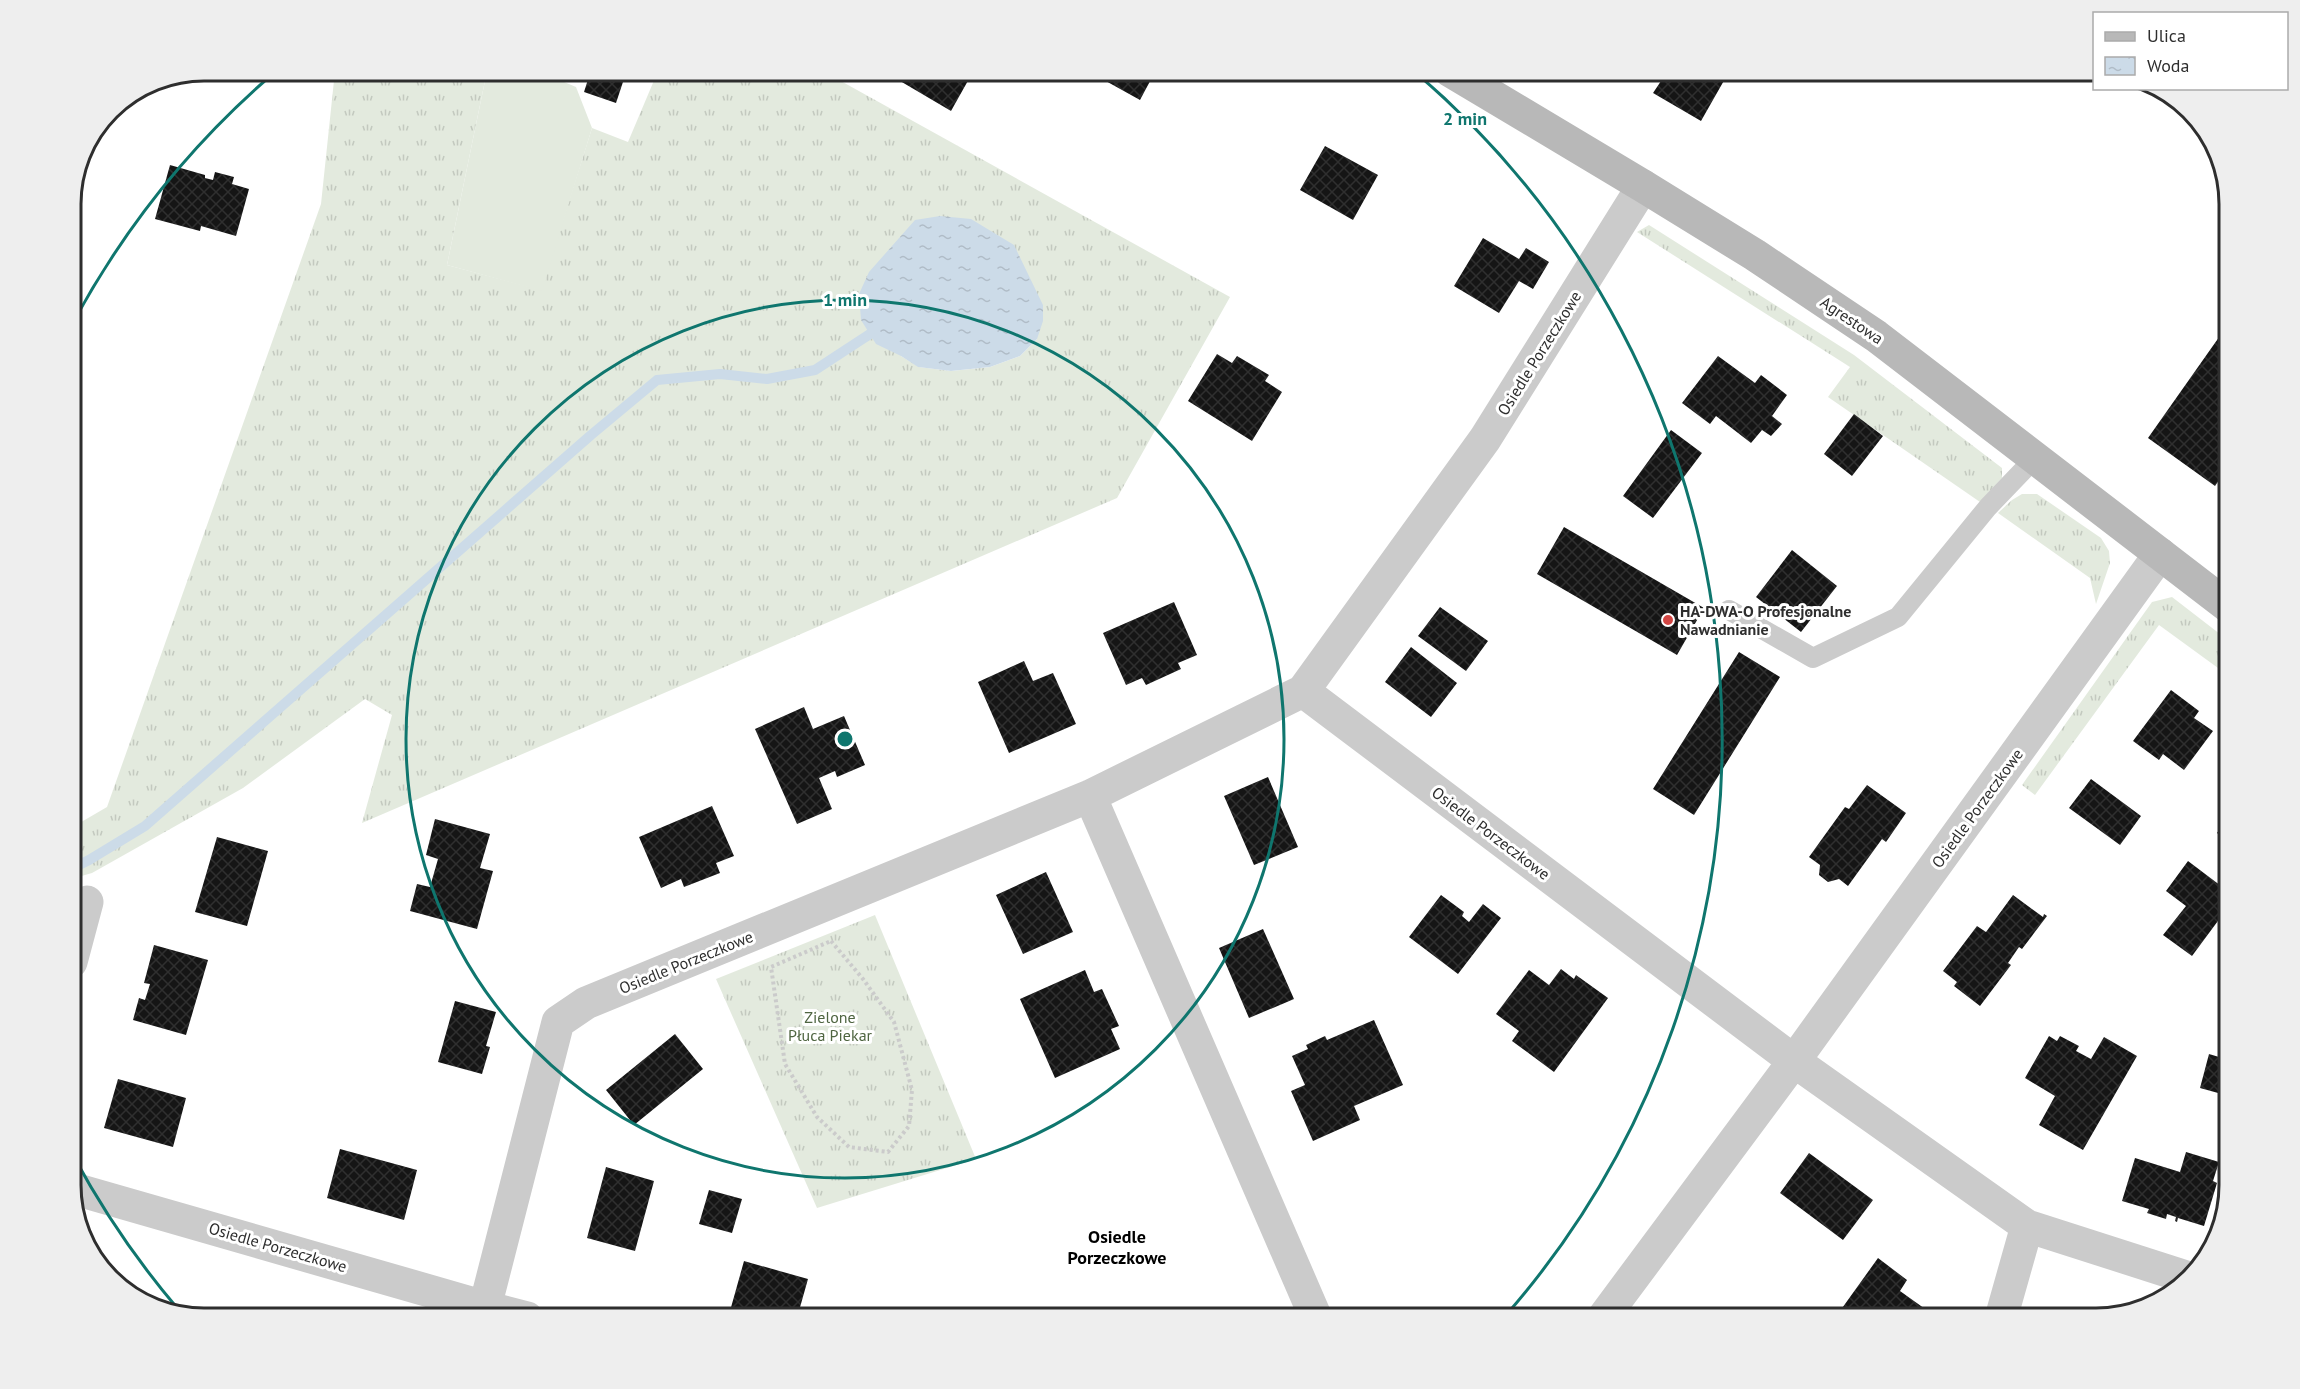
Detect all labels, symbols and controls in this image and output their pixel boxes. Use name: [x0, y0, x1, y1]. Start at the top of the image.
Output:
legend: [2093, 12, 2288, 90]
text: Ulica: [2147, 24, 2186, 47]
text: Woda: [2147, 54, 2189, 77]
text: 2 min: [1443, 107, 1487, 130]
street label: Osiedle Porzeczkowe: [1493, 287, 1585, 419]
text: 1 min: [823, 288, 867, 311]
street label: Agrestowa: [1817, 292, 1887, 348]
place label: HA-DWA-O Profesjonalne Nawadnianie: [1680, 601, 1851, 639]
marker: HA-DWA-O Profesjonalne Nawadnianie: [1661, 613, 1675, 627]
centre of rings: [835, 729, 855, 749]
street label: Osiedle Porzeczkowe: [1927, 744, 2027, 872]
street label: Osiedle Porzeczkowe: [1428, 782, 1554, 884]
street label: Osiedle Porzeczkowe: [616, 926, 756, 998]
park label: Zielone Płuca Piekar: [788, 1007, 873, 1045]
street label: Osiedle Porzeczkowe: [207, 1218, 349, 1276]
district label: Osiedle Porzeczkowe: [1068, 1225, 1166, 1269]

